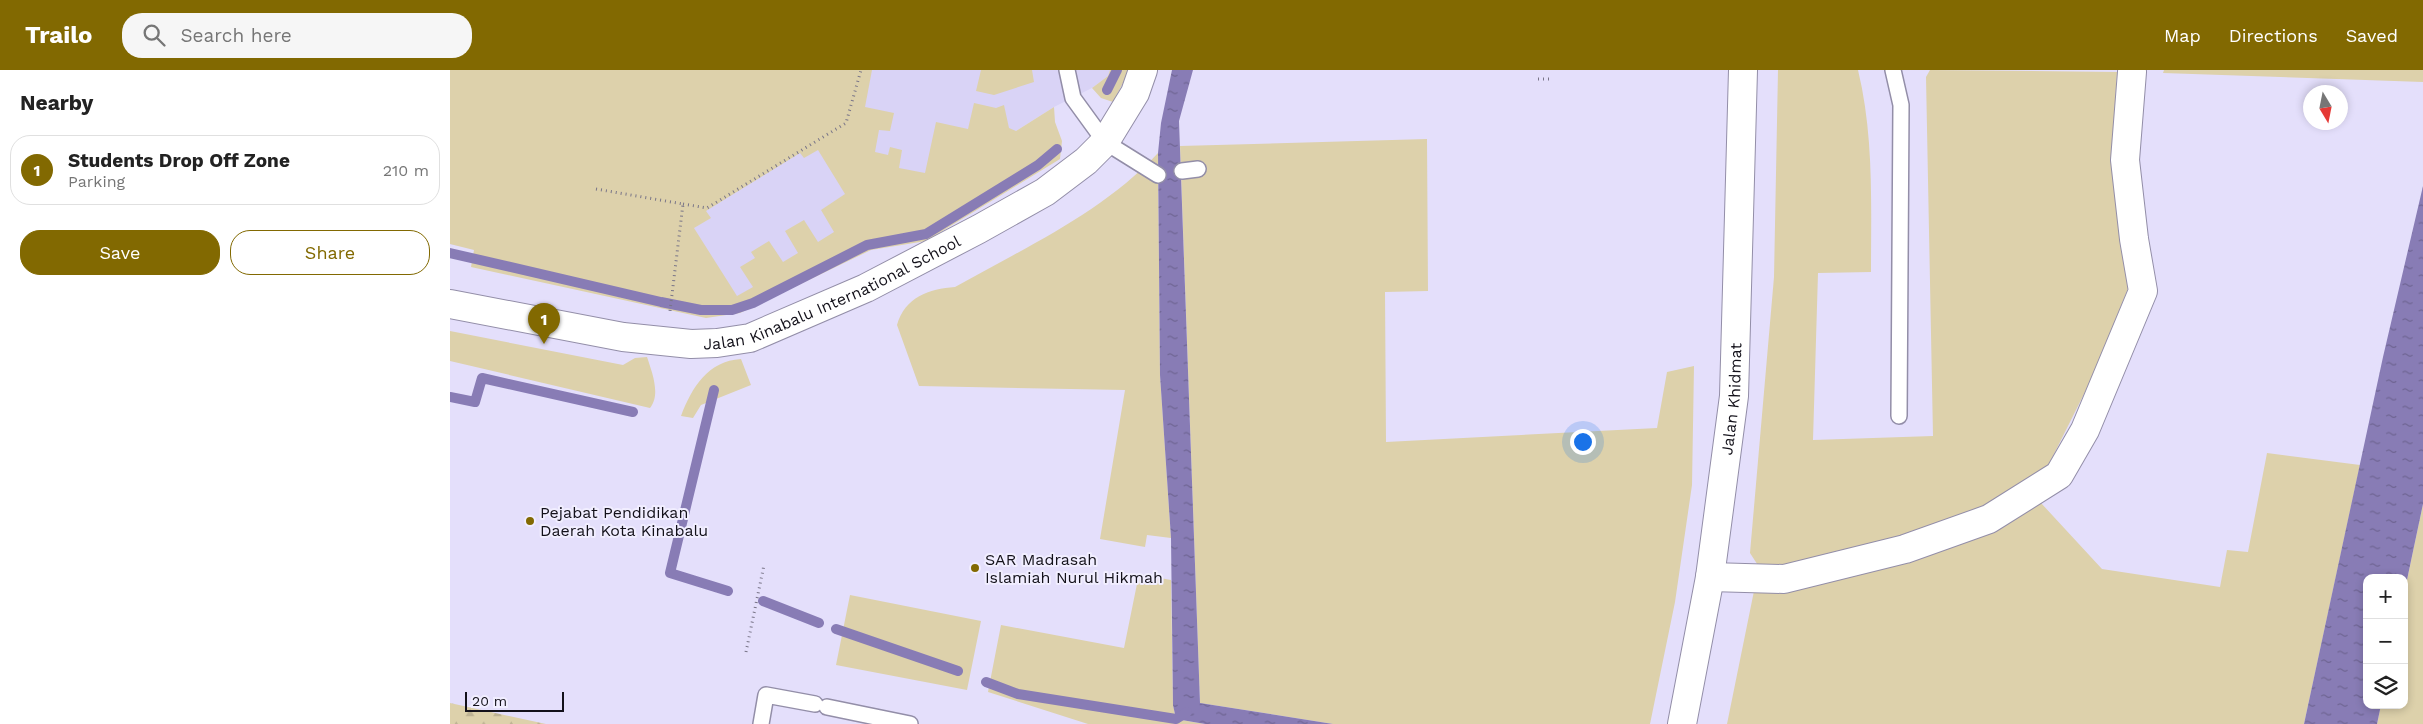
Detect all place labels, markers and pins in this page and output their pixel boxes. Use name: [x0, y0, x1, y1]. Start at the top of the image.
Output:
pin: 1: [528, 303, 560, 344]
place label: Pejabat Pendidikan Daerah Kota Kinabalu: [540, 503, 708, 540]
marker: Pejabat Pendidikan Daerah Kota Kinabalu: [524, 515, 536, 527]
place label: SAR Madrasah Islamiah Nurul Hikmah: [985, 550, 1163, 587]
marker: SAR Madrasah Islamiah Nurul Hikmah: [969, 562, 981, 574]

